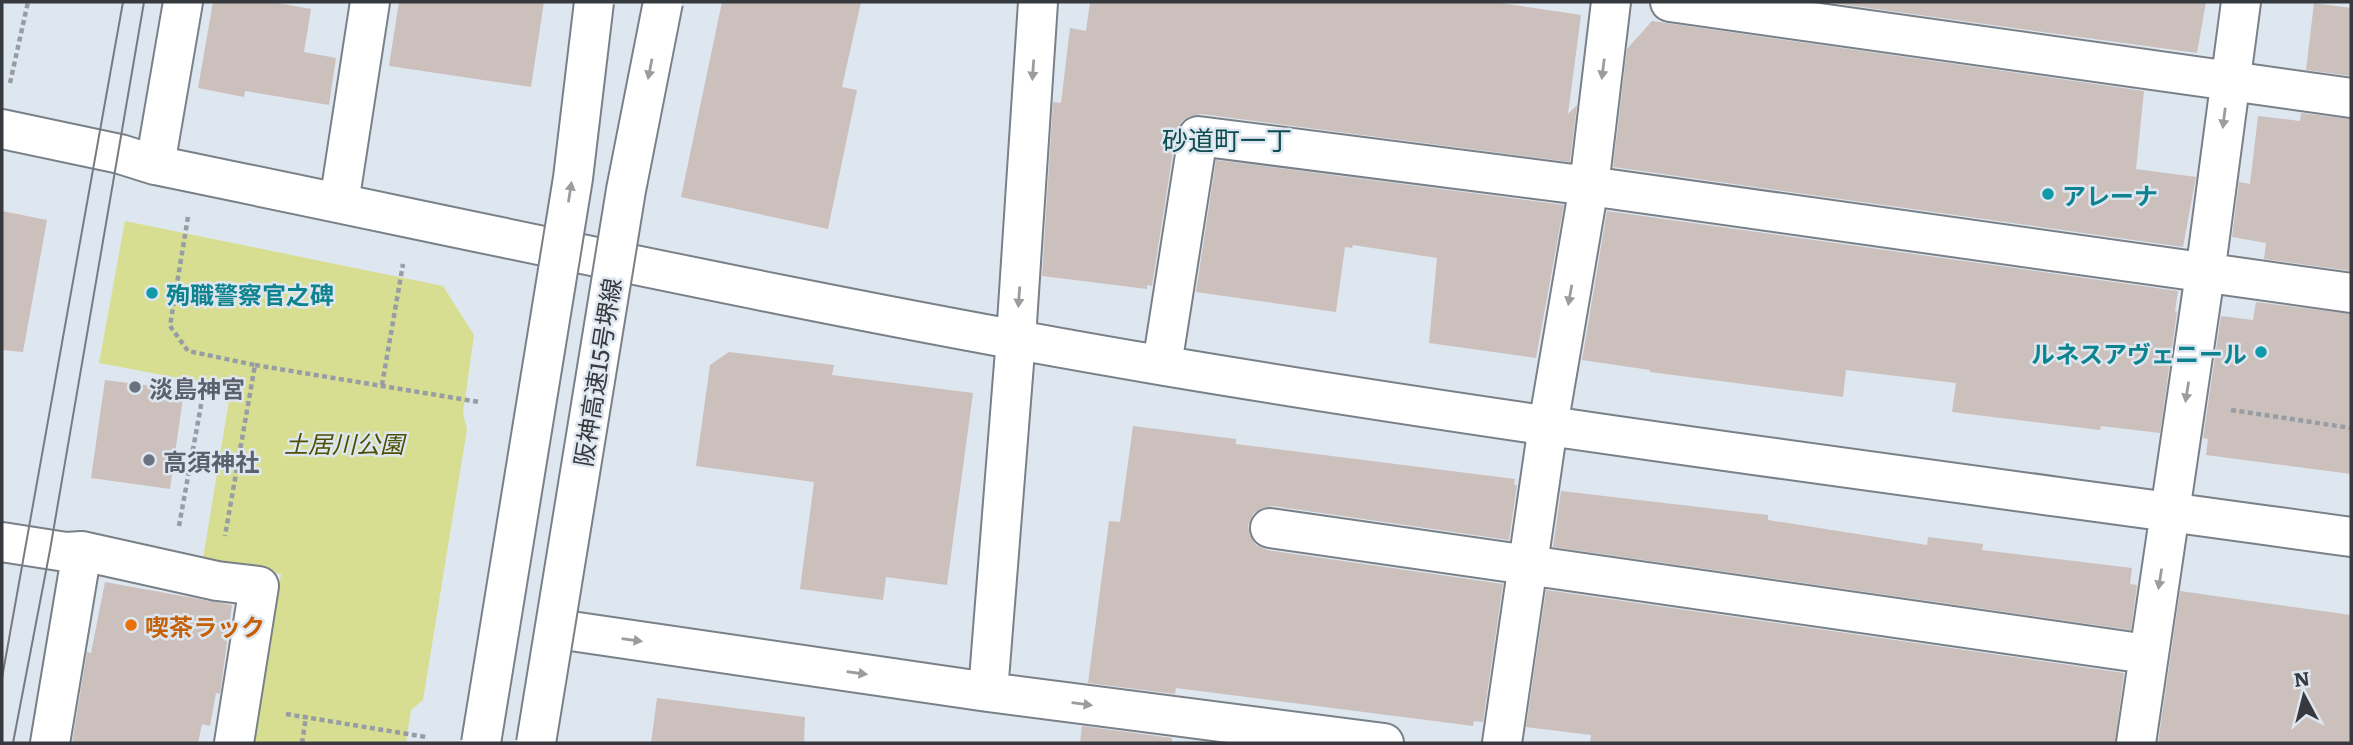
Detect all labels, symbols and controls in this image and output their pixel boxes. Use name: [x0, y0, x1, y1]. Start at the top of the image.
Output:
one-way arrow: [644, 58, 655, 80]
one-way arrow: [1028, 59, 1039, 81]
one-way arrow: [1598, 59, 1609, 81]
one-way arrow: [2219, 107, 2230, 129]
district label: 砂道町一丁: [1162, 119, 1292, 158]
place label: アレーナ: [2062, 177, 2158, 212]
one-way arrow: [565, 181, 576, 203]
marker: アレーナ: [2040, 186, 2056, 202]
street label: 阪神高速15号堺線: [564, 275, 628, 469]
place label: 殉職警察官之碑: [166, 276, 334, 311]
one-way arrow: [1565, 284, 1576, 306]
marker: 殉職警察官之碑: [144, 285, 160, 301]
one-way arrow: [1013, 286, 1024, 308]
place label: ルネスアヴェニール: [2031, 335, 2247, 370]
marker: ルネスアヴェニール: [2253, 344, 2269, 360]
place label: 淡島神宮: [149, 370, 245, 405]
marker: 淡島神宮: [127, 379, 143, 395]
one-way arrow: [2181, 381, 2192, 403]
park label: 土居川公園: [284, 425, 407, 460]
place label: 高須神社: [163, 443, 259, 478]
marker: 高須神社: [141, 452, 157, 468]
one-way arrow: [2154, 568, 2165, 590]
place label: 喫茶ラック: [145, 608, 265, 643]
marker: 喫茶ラック: [123, 617, 139, 633]
one-way arrow: [621, 635, 643, 646]
north arrow: [2269, 661, 2339, 731]
text: N: [2292, 663, 2311, 693]
one-way arrow: [846, 668, 868, 679]
one-way arrow: [1072, 699, 1094, 710]

